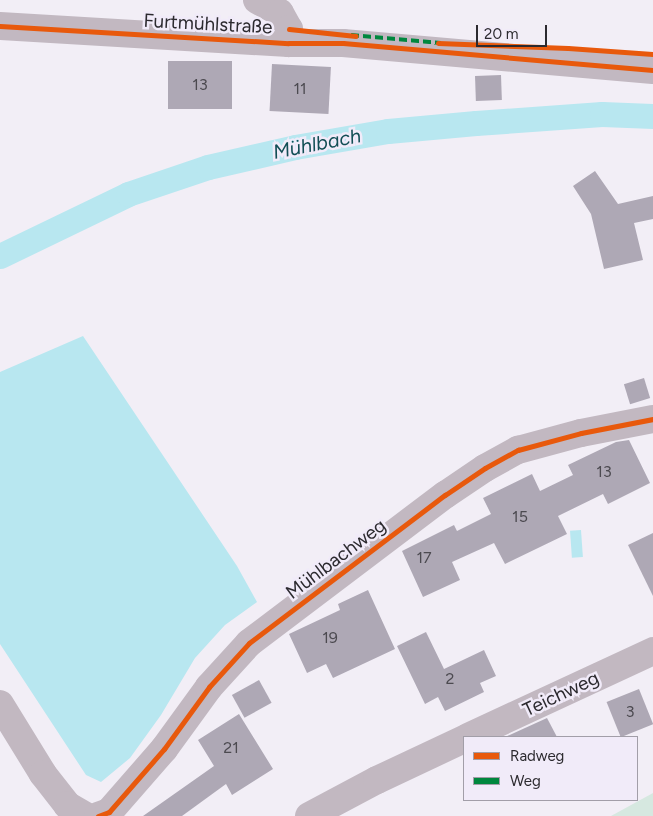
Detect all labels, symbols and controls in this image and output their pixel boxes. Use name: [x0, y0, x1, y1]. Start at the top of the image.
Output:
street label: Furtmühlstraße: [143, 9, 273, 39]
scale bar: [478, 15, 549, 47]
text: 20 m: [484, 25, 518, 43]
house number: 13: [192, 75, 208, 95]
house number: 11: [293, 79, 307, 99]
water label: Mühlbach: [271, 124, 363, 164]
house number: 13: [596, 462, 612, 482]
house number: 15: [512, 507, 528, 527]
street label: Mühlbachweg: [282, 514, 390, 604]
house number: 17: [416, 548, 432, 568]
house number: 19: [322, 628, 338, 648]
street label: Teichweg: [519, 667, 603, 721]
house number: 2: [446, 669, 454, 689]
house number: 3: [626, 702, 634, 722]
legend: [463, 736, 638, 801]
house number: 21: [223, 738, 239, 758]
text: Radweg: [510, 747, 564, 765]
text: Weg: [510, 772, 541, 790]

